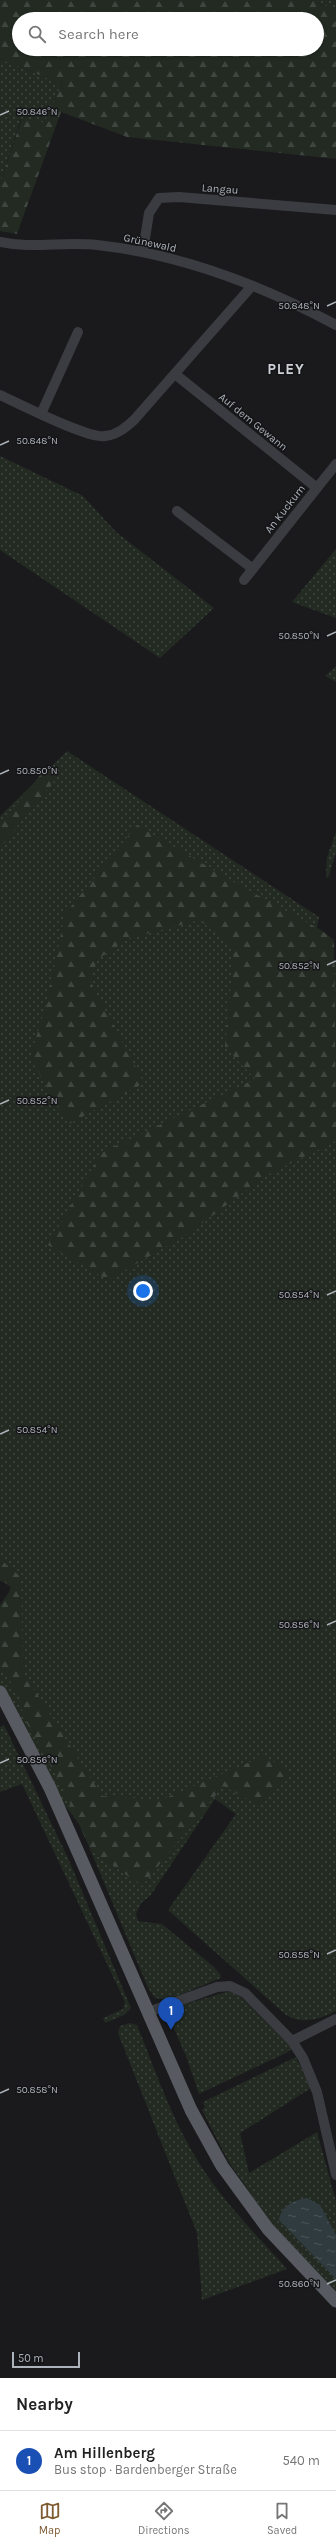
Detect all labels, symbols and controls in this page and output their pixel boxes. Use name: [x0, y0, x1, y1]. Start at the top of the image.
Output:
search box: [12, 12, 324, 56]
icon: search: [26, 23, 48, 45]
text: Search here: [58, 25, 139, 43]
text: 50.846°N: [16, 106, 58, 118]
street label: Langau: [201, 181, 239, 197]
street label: Grünewald: [122, 231, 178, 255]
text: 50.848°N: [278, 300, 320, 312]
district label: PLEY: [267, 360, 305, 378]
street label: Auf dem Gewann: [216, 390, 290, 454]
text: 50.848°N: [16, 435, 58, 447]
street label: An Kuckum: [262, 482, 308, 536]
text: 50.850°N: [278, 630, 320, 642]
text: 50.850°N: [16, 765, 58, 777]
text: 50.852°N: [278, 960, 320, 972]
text: 50.852°N: [16, 1095, 58, 1107]
your location: [133, 1281, 153, 1301]
text: 50.854°N: [279, 1289, 320, 1301]
text: 50.854°N: [17, 1424, 58, 1436]
text: 50.856°N: [278, 1619, 320, 1631]
text: 50.856°N: [16, 1754, 58, 1766]
text: 50.858°N: [278, 1949, 320, 1961]
pin: 1: [158, 1997, 184, 2030]
text: 50.858°N: [16, 2084, 58, 2096]
text: 50.860°N: [278, 2278, 320, 2290]
scale bar: [12, 2350, 80, 2369]
text: 50 m: [18, 2352, 44, 2365]
text: Nearby: [16, 2394, 73, 2414]
text: Am Hillenberg: [54, 2444, 155, 2462]
text: 1: [27, 2453, 31, 2468]
text: 540 m: [282, 2453, 320, 2468]
text: Bus stop · Bardenberger Straße: [54, 2462, 237, 2477]
tab: Map: [39, 2500, 61, 2537]
tab: Directions: [138, 2500, 190, 2537]
tab: Saved: [267, 2500, 297, 2537]

